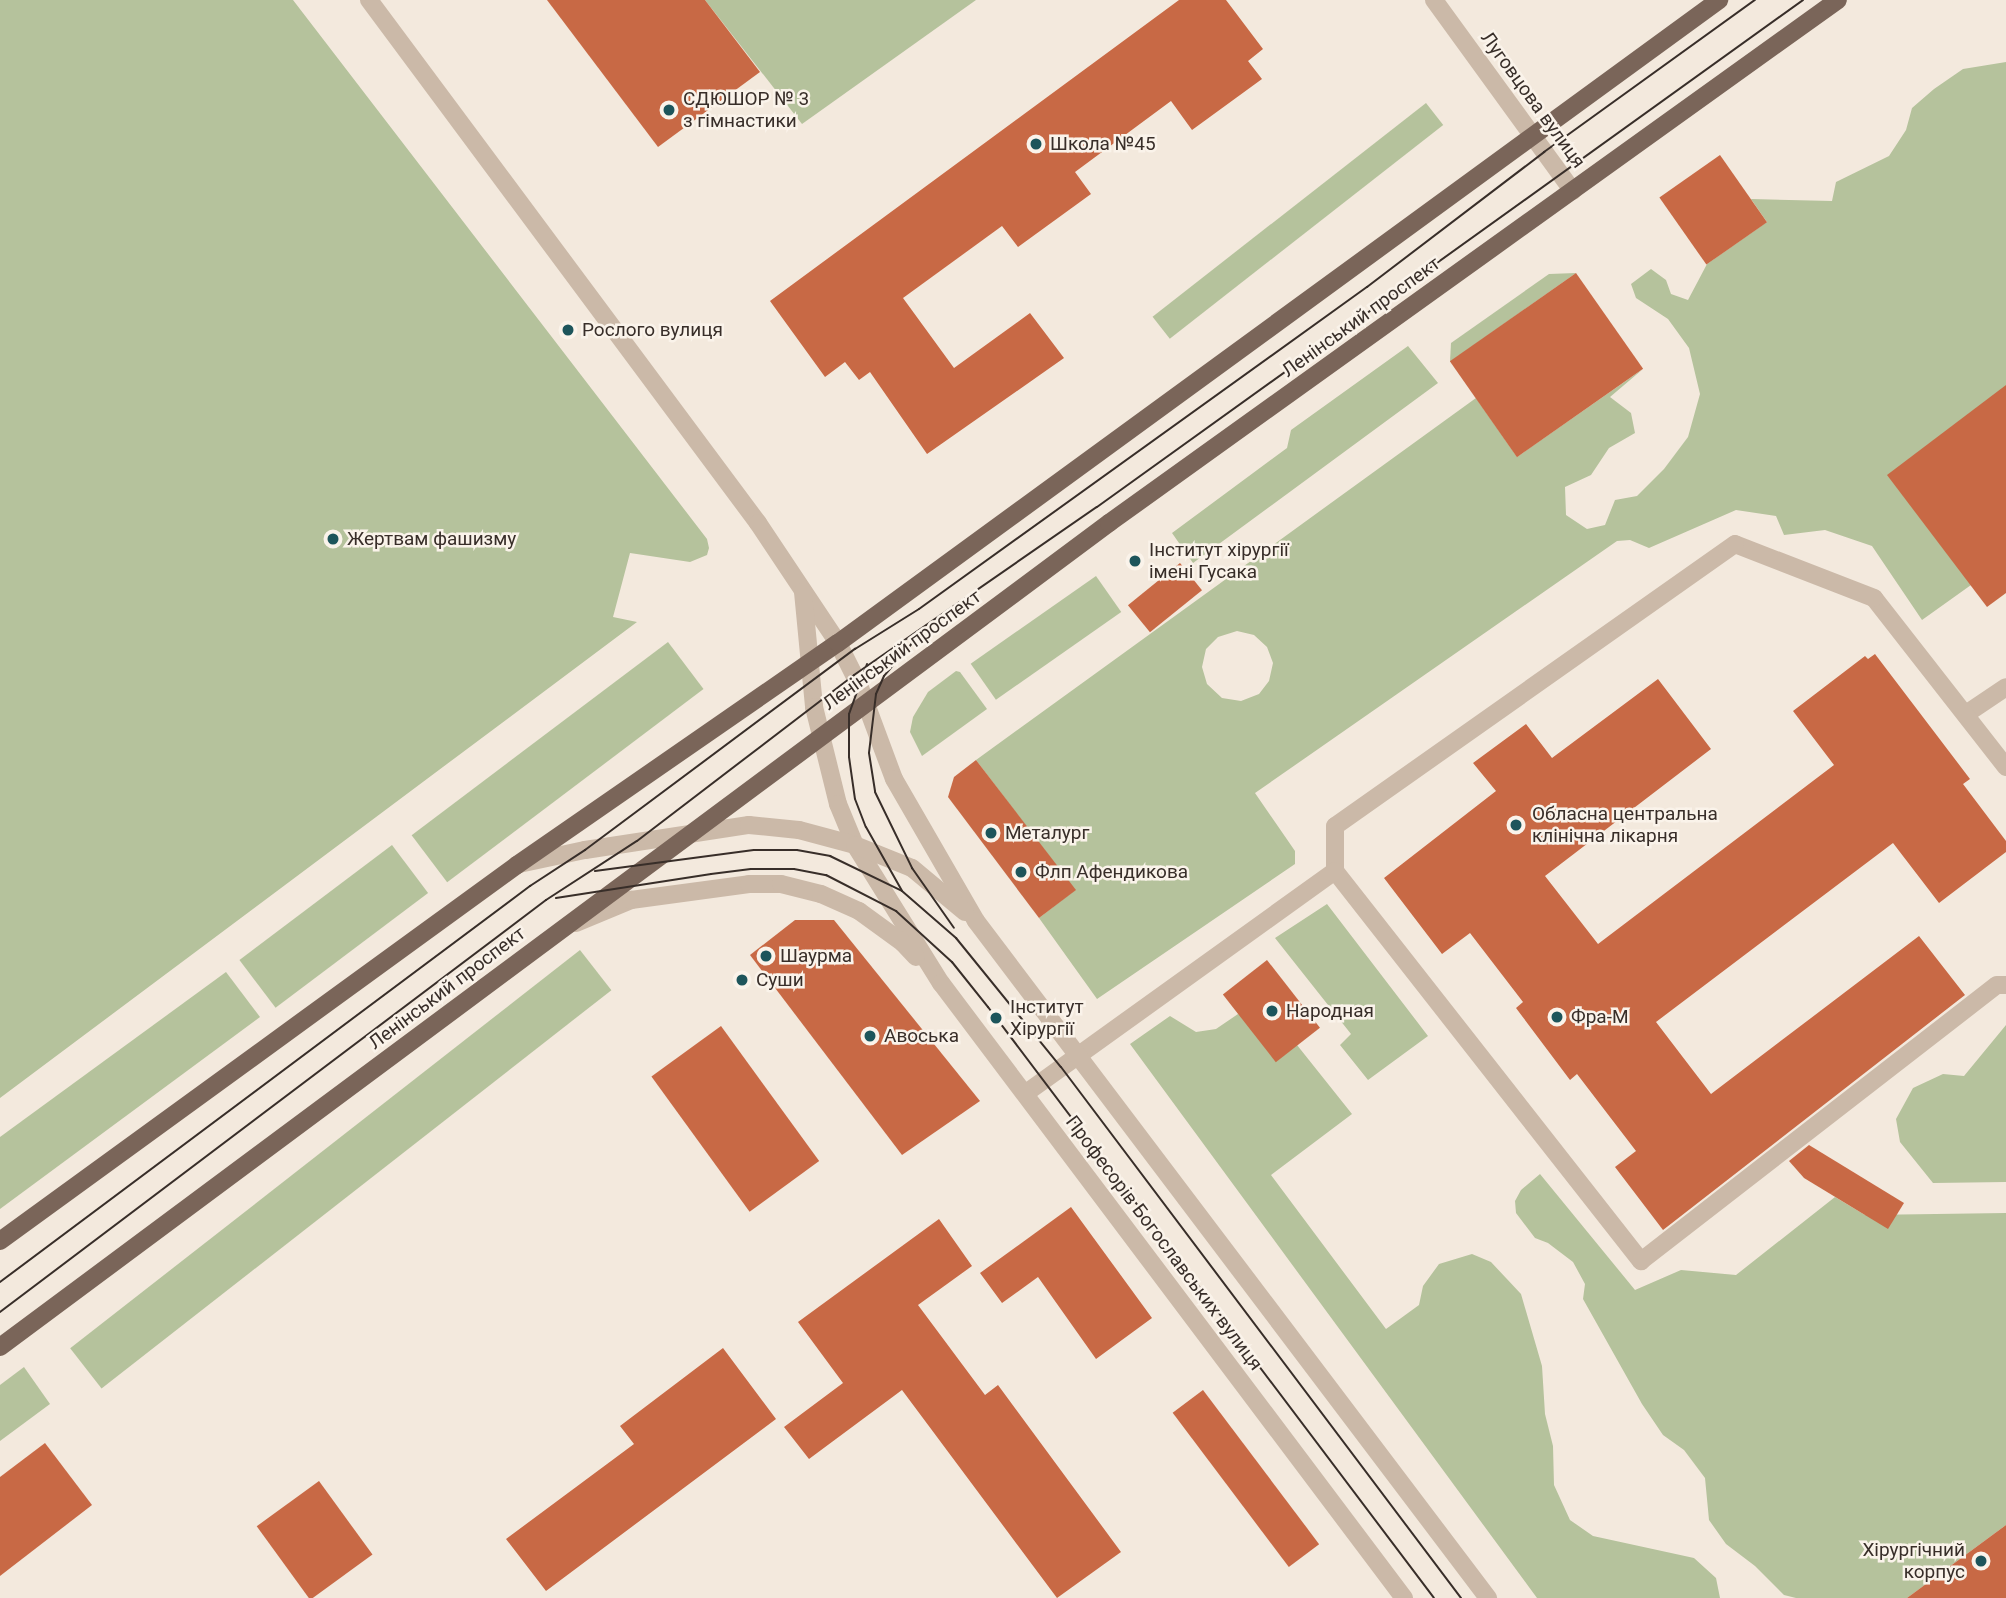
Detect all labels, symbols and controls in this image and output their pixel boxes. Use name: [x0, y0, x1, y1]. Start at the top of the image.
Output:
street label: Луговцова вулиця: [1476, 27, 1590, 173]
place label: СДЮШОР № 3 з гімнастики: [683, 88, 809, 132]
marker: СДЮШОР № 3 з гімнастики: [661, 102, 677, 118]
place label: Школа №45: [1050, 133, 1156, 155]
marker: Школа №45: [1028, 136, 1044, 152]
street label: Ленінський проспект: [1277, 252, 1445, 382]
place label: Рослого вулиця: [582, 319, 723, 341]
marker: Рослого вулиця: [560, 322, 576, 338]
place label: Жертвам фашизму: [347, 528, 516, 550]
marker: Жертвам фашизму: [325, 531, 341, 547]
place label: Інститут хірургії імені Гусака: [1149, 539, 1289, 583]
marker: Інститут хірургії імені Гусака: [1127, 553, 1143, 569]
street label: Ленінський проспект: [818, 585, 986, 715]
place label: Обласна центральна клінічна лікарня: [1532, 803, 1718, 847]
marker: Обласна центральна клінічна лікарня: [1506, 815, 1526, 835]
place label: Металург: [1005, 822, 1090, 844]
marker: Металург: [983, 825, 999, 841]
place label: Флп Афендикова: [1035, 861, 1188, 883]
marker: Флп Афендикова: [1013, 864, 1029, 880]
street label: Ленінський проспект: [364, 922, 530, 1054]
place label: Шаурма: [780, 945, 852, 967]
marker: Шаурма: [758, 948, 774, 964]
place label: Суши: [756, 969, 804, 991]
marker: Суши: [734, 972, 750, 988]
place label: Інститут Хірургії: [1010, 996, 1084, 1040]
place label: Народная: [1286, 1000, 1374, 1022]
marker: Народная: [1264, 1003, 1280, 1019]
place label: Фра-М: [1571, 1006, 1629, 1028]
marker: Фра-М: [1549, 1009, 1565, 1025]
marker: Інститут Хірургії: [988, 1010, 1004, 1026]
place label: Авоська: [884, 1025, 959, 1047]
marker: Авоська: [862, 1028, 878, 1044]
street label: Професорів Богославських вулиця: [1061, 1111, 1267, 1375]
place label: Хірургічний корпус: [1862, 1539, 1965, 1583]
marker: Хірургічний корпус: [1971, 1551, 1991, 1571]

